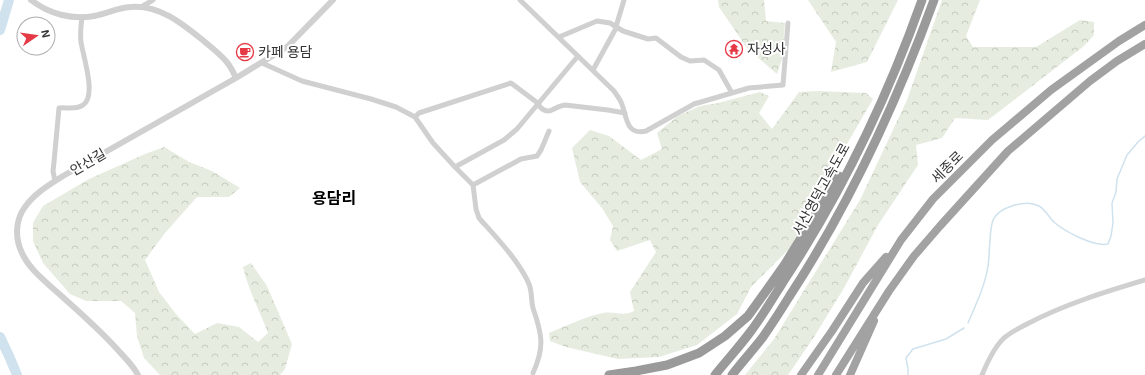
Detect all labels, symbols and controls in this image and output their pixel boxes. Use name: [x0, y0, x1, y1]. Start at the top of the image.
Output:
north arrow: [16, 16, 56, 56]
text: N: [39, 28, 53, 39]
temple icon: 자성사: [724, 39, 744, 59]
place label: 자성사: [747, 40, 786, 57]
cafe icon: 카페 용담: [235, 42, 255, 62]
place label: 카페 용담: [258, 43, 313, 60]
street label: 서산영덕고속도로: [788, 139, 853, 238]
street label: 안산길: [67, 145, 109, 179]
street label: 세종로: [927, 147, 966, 186]
district label: 용담리: [312, 188, 356, 207]

